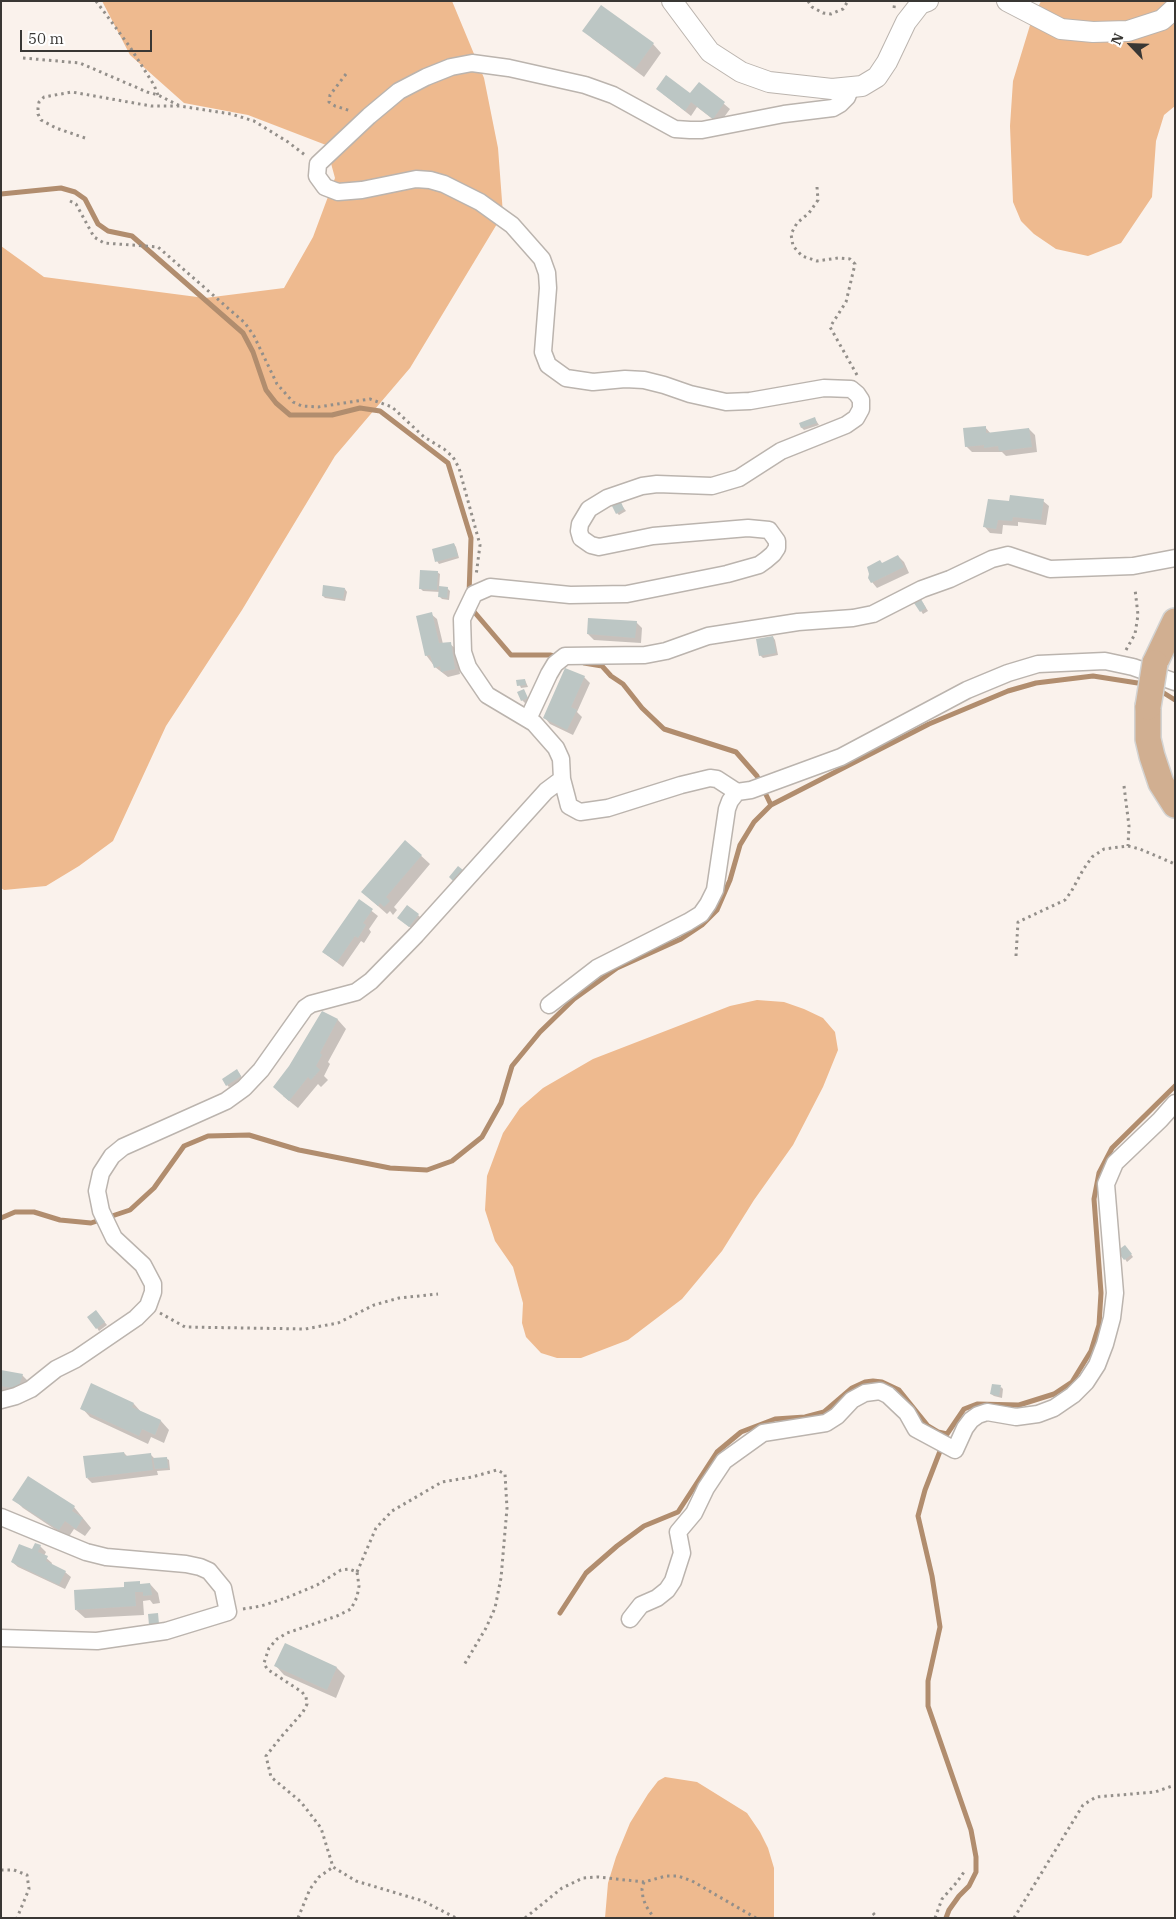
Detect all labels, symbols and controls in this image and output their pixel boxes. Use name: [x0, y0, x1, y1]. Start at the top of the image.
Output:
scale bar: [22, 20, 155, 52]
north arrow: [1106, 20, 1156, 70]
text: 50 m: [28, 29, 64, 48]
text: N: [1107, 30, 1128, 48]

